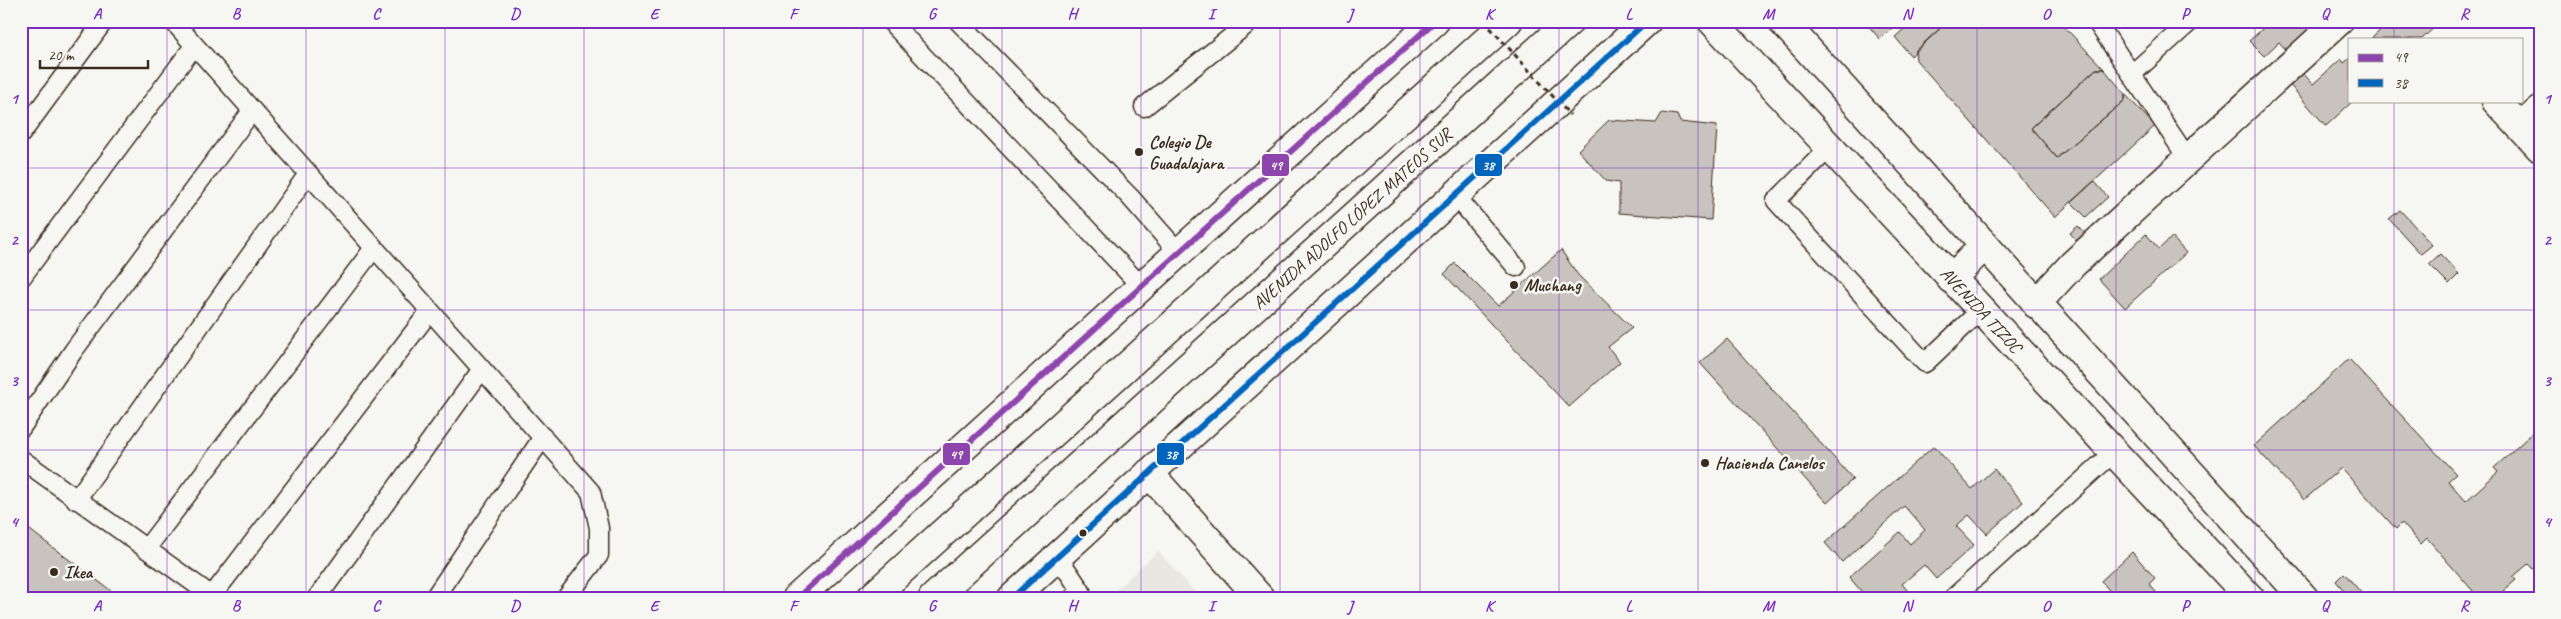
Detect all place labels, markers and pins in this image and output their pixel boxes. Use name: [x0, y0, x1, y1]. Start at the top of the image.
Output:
place label: Colegio De Guadalajara: [1149, 131, 1225, 174]
marker: Colegio De Guadalajara: [1133, 146, 1145, 158]
place label: Muchang: [1524, 274, 1582, 296]
marker: Muchang: [1508, 279, 1520, 291]
place label: Hacienda Canelos: [1715, 452, 1825, 474]
marker: Hacienda Canelos: [1699, 457, 1711, 469]
unlabelled marker: [1078, 528, 1088, 538]
place label: Ikea: [64, 561, 94, 583]
marker: Ikea: [48, 566, 60, 578]

